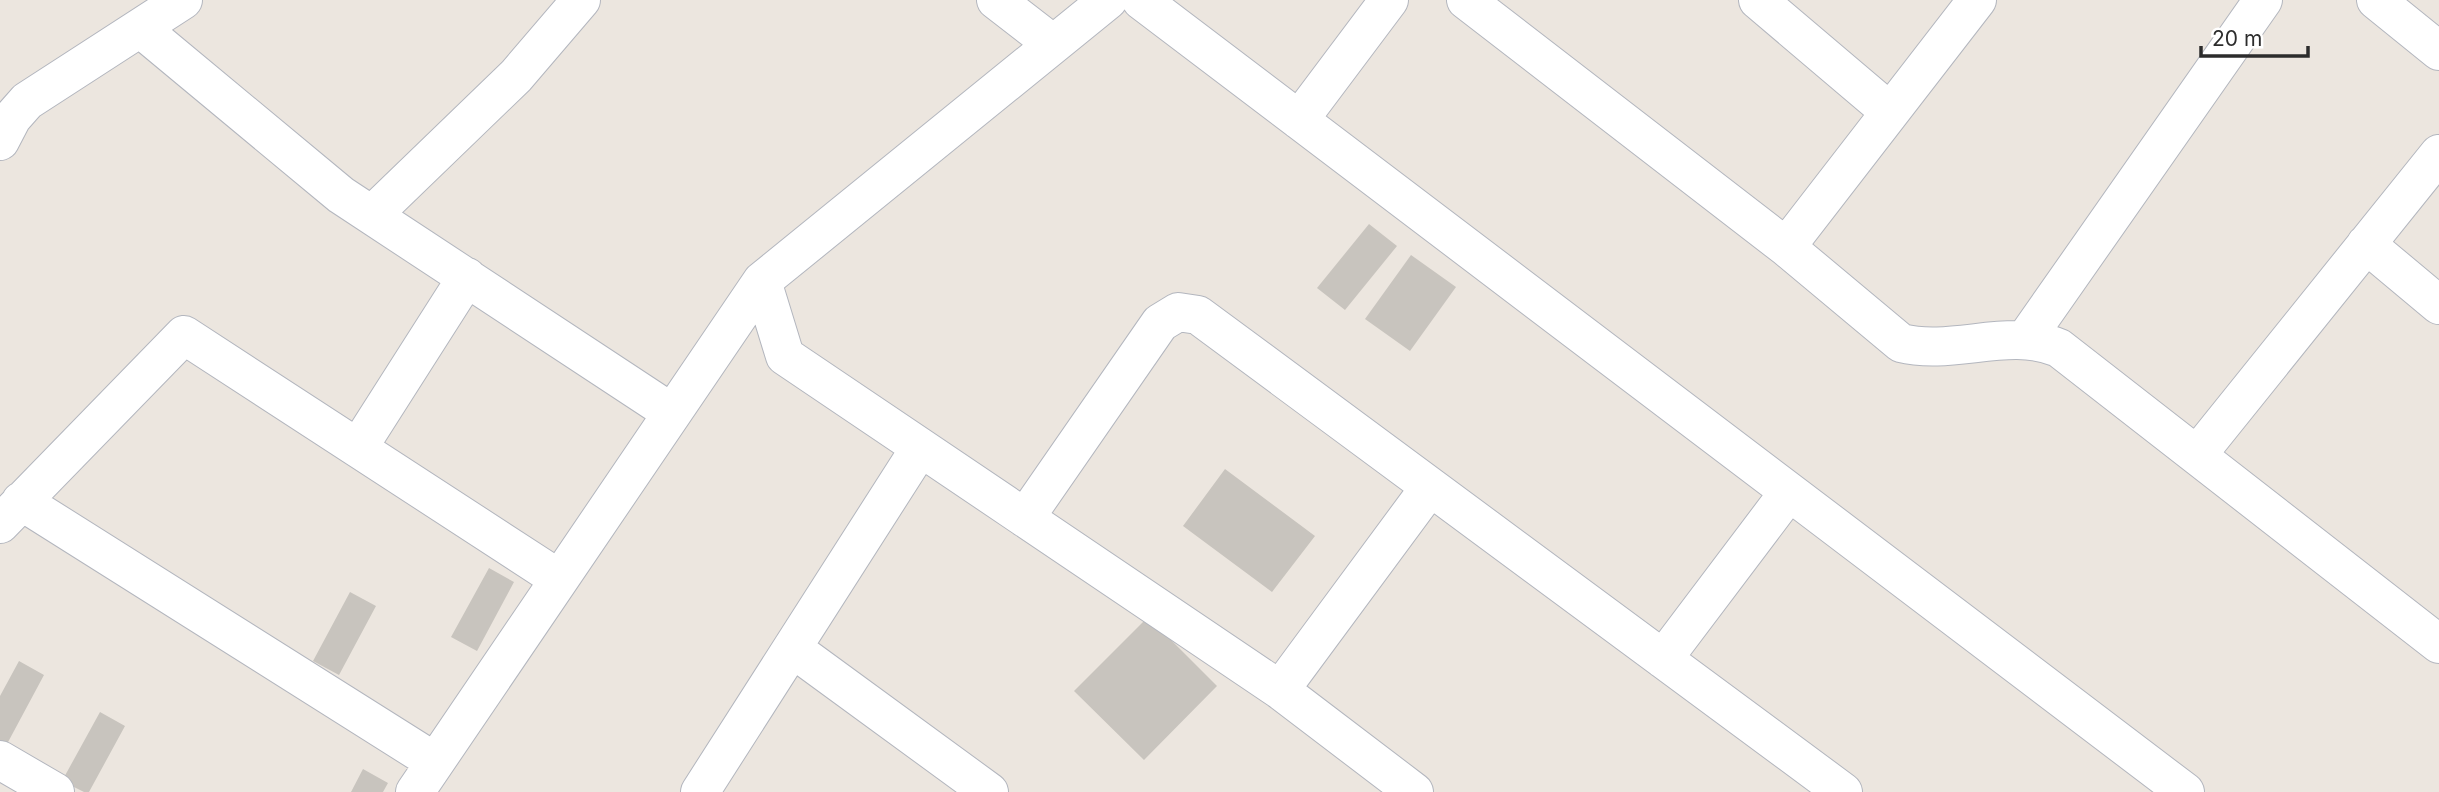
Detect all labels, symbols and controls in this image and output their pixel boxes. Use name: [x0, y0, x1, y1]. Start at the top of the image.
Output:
scale bar: [2201, 14, 2308, 58]
text: 20 m: [2212, 26, 2262, 51]

